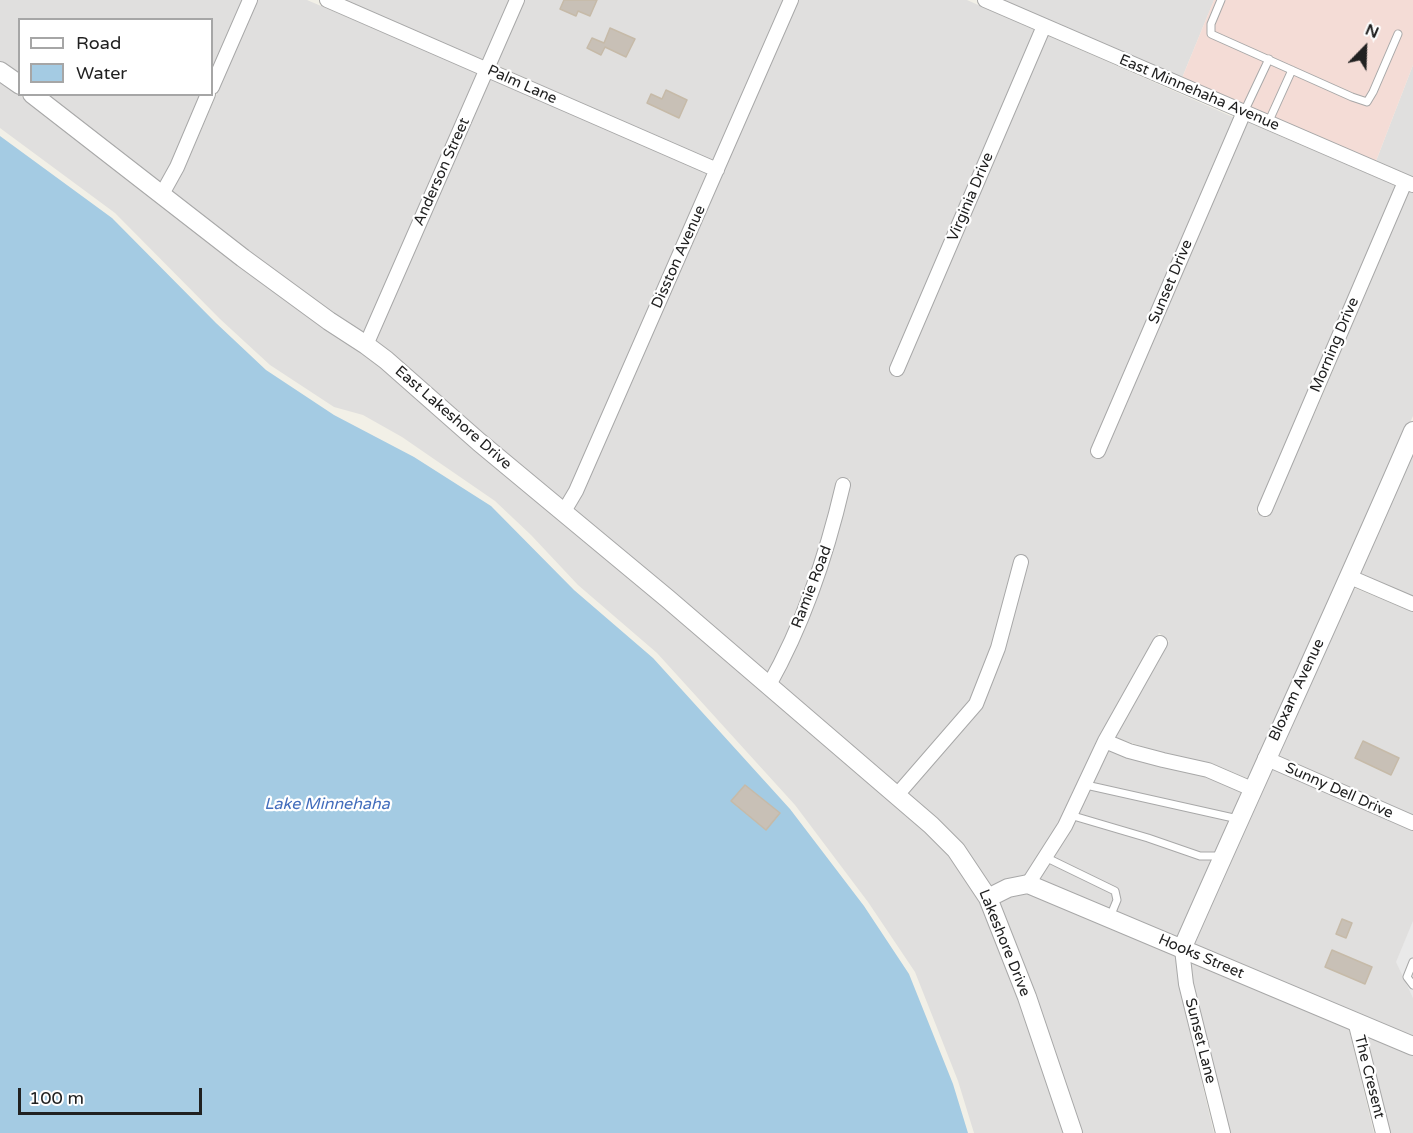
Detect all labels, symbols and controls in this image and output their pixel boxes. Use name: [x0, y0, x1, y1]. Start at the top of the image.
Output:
legend: [18, 18, 213, 96]
north arrow: [1335, 18, 1395, 78]
text: N: [1362, 20, 1382, 43]
text: Road: [76, 32, 121, 54]
street label: East Minnehaha Avenue: [1116, 51, 1282, 135]
text: Water: [76, 62, 127, 84]
street label: Palm Lane: [484, 62, 560, 108]
street label: Anderson Street: [410, 115, 474, 229]
street label: Virginia Drive: [944, 150, 998, 244]
street label: Disston Avenue: [648, 203, 710, 311]
street label: Sunset Drive: [1145, 237, 1197, 327]
street label: Morning Drive: [1307, 295, 1363, 395]
street label: East Lakeshore Drive: [391, 362, 515, 474]
street label: Ramie Road: [788, 543, 836, 631]
street label: Bloxam Avenue: [1265, 636, 1329, 744]
street label: Sunny Dell Drive: [1282, 759, 1396, 823]
water label: Lake Minnehaha: [264, 795, 390, 815]
street label: Lakeshore Drive: [974, 887, 1034, 999]
street label: Hooks Street: [1155, 931, 1247, 983]
street label: Sunset Lane: [1181, 996, 1219, 1086]
street label: The Cresent: [1350, 1033, 1388, 1121]
scale bar: [21, 1076, 206, 1114]
text: 100 m: [29, 1087, 84, 1109]

